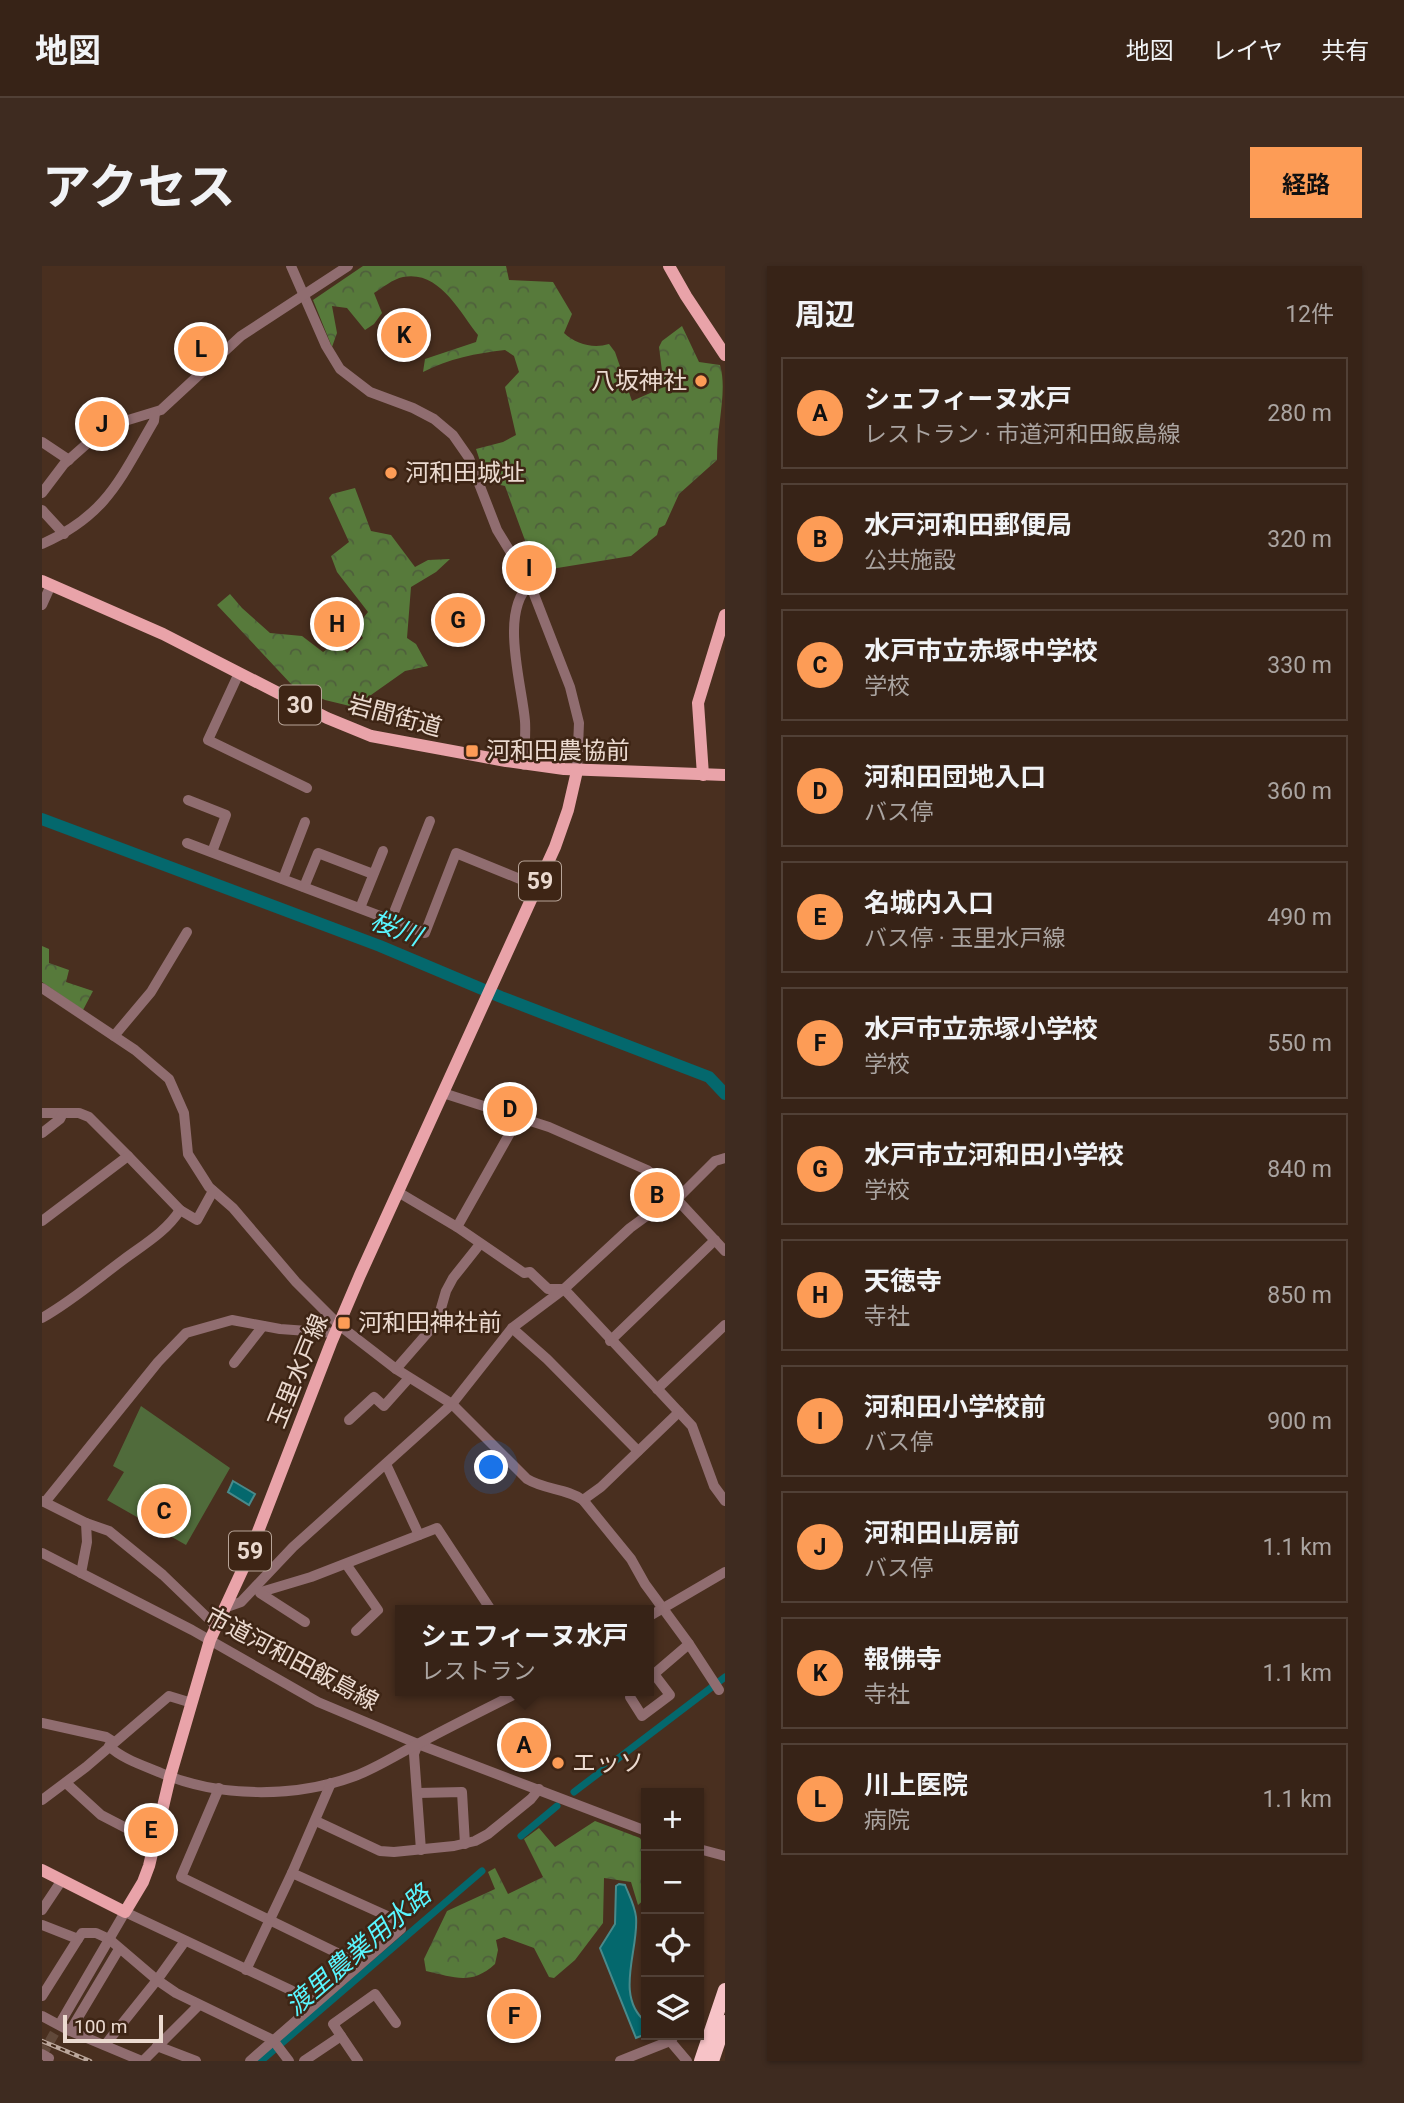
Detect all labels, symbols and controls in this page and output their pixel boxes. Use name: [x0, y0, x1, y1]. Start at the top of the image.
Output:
text: 地図: [35, 31, 101, 70]
text: 地図: [1126, 37, 1174, 65]
text: レイヤ: [1212, 37, 1283, 65]
text: 共有: [1321, 37, 1369, 65]
button: 経路: [1250, 147, 1362, 218]
text: アクセス: [42, 159, 236, 216]
text: 周辺: [795, 297, 855, 332]
text: 12件: [1285, 301, 1334, 328]
pin: K: [381, 309, 427, 361]
pin: L: [178, 323, 224, 375]
place label: 八坂神社: [591, 367, 687, 395]
marker: 八坂神社: [693, 373, 709, 389]
text: シェフィーヌ水戸: [864, 384, 1071, 414]
pin: J: [79, 398, 125, 450]
text: A: [812, 400, 828, 427]
text: 280 m: [1267, 400, 1332, 427]
text: レストラン · 市道河和田飯島線: [864, 421, 1180, 448]
place label: 河和田城址: [405, 459, 525, 487]
marker: 河和田城址: [383, 465, 399, 481]
text: 水戸河和田郵便局: [864, 510, 1072, 540]
text: B: [813, 526, 827, 553]
text: 320 m: [1267, 526, 1332, 553]
pin: I: [506, 542, 552, 594]
text: 公共施設: [864, 547, 956, 574]
pin: G: [435, 594, 481, 646]
pin: H: [314, 598, 360, 650]
text: 水戸市立赤塚中学校: [864, 636, 1098, 666]
text: C: [812, 652, 828, 679]
text: 330 m: [1267, 652, 1332, 679]
text: 学校: [864, 673, 910, 700]
road number: 30: [279, 686, 321, 724]
street label: 岩間街道: [345, 690, 445, 742]
place label: 河和田農協前: [486, 737, 630, 765]
marker: 河和田農協前: [464, 743, 480, 759]
text: 河和田団地入口: [864, 762, 1046, 792]
text: D: [813, 778, 827, 805]
text: 360 m: [1267, 778, 1332, 805]
text: バス停: [864, 799, 933, 826]
road number: 59: [519, 862, 561, 901]
text: 名城内入口: [864, 888, 994, 918]
text: E: [814, 904, 826, 931]
text: 490 m: [1267, 904, 1332, 931]
water label: 桜川: [366, 905, 428, 952]
text: バス停 · 玉里水戸線: [864, 925, 1065, 952]
text: 水戸市立赤塚小学校: [864, 1014, 1098, 1044]
text: F: [814, 1030, 826, 1057]
text: 550 m: [1267, 1030, 1332, 1057]
text: 学校: [864, 1051, 910, 1078]
pin: D: [487, 1083, 533, 1135]
text: 水戸市立河和田小学校: [864, 1140, 1124, 1170]
text: G: [812, 1156, 828, 1183]
text: 840 m: [1267, 1156, 1332, 1183]
pin: B: [634, 1169, 680, 1221]
text: 学校: [864, 1177, 910, 1204]
text: 天徳寺: [864, 1266, 942, 1296]
text: H: [812, 1282, 828, 1309]
text: 850 m: [1267, 1282, 1332, 1309]
text: 寺社: [864, 1303, 910, 1330]
place label: 河和田神社前: [358, 1309, 502, 1337]
street label: 玉里水戸線: [263, 1310, 333, 1432]
marker: 河和田神社前: [336, 1315, 352, 1331]
text: 河和田小学校前: [864, 1392, 1046, 1422]
text: I: [817, 1408, 823, 1435]
text: 900 m: [1267, 1408, 1332, 1435]
text: バス停: [864, 1429, 933, 1456]
your location: [474, 1450, 508, 1484]
pin: C: [141, 1485, 187, 1537]
text: 河和田山房前: [864, 1518, 1020, 1548]
road number: 59: [229, 1532, 271, 1570]
text: J: [814, 1534, 826, 1561]
text: 1.1 km: [1263, 1534, 1332, 1561]
text: バス停: [864, 1555, 933, 1582]
street label: 市道河和田飯島線: [201, 1602, 383, 1716]
popup: [395, 1605, 654, 1696]
text: シェフィーヌ水戸: [421, 1621, 628, 1651]
text: 報佛寺: [864, 1644, 942, 1674]
text: レストラン: [421, 1658, 536, 1685]
text: K: [813, 1660, 827, 1687]
text: 1.1 km: [1263, 1660, 1332, 1687]
text: 寺社: [864, 1681, 910, 1708]
pin: A: [501, 1719, 547, 1771]
place label: エッソ: [572, 1749, 644, 1777]
marker: エッソ: [550, 1755, 566, 1771]
text: 川上医院: [864, 1770, 968, 1800]
text: L: [814, 1786, 826, 1813]
text: 1.1 km: [1263, 1786, 1332, 1813]
map controls: [641, 1788, 704, 2040]
button: +: [641, 1788, 704, 1851]
pin: E: [128, 1804, 174, 1856]
text: 病院: [864, 1807, 910, 1834]
button: −: [641, 1851, 704, 1914]
water label: 渡里農業用水路: [279, 1878, 438, 2021]
button: locate: [641, 1914, 704, 1977]
button: layers: [641, 1977, 704, 2040]
pin: F: [491, 1990, 537, 2042]
scale bar: [63, 2012, 163, 2044]
text: 100 m: [74, 2015, 127, 2038]

